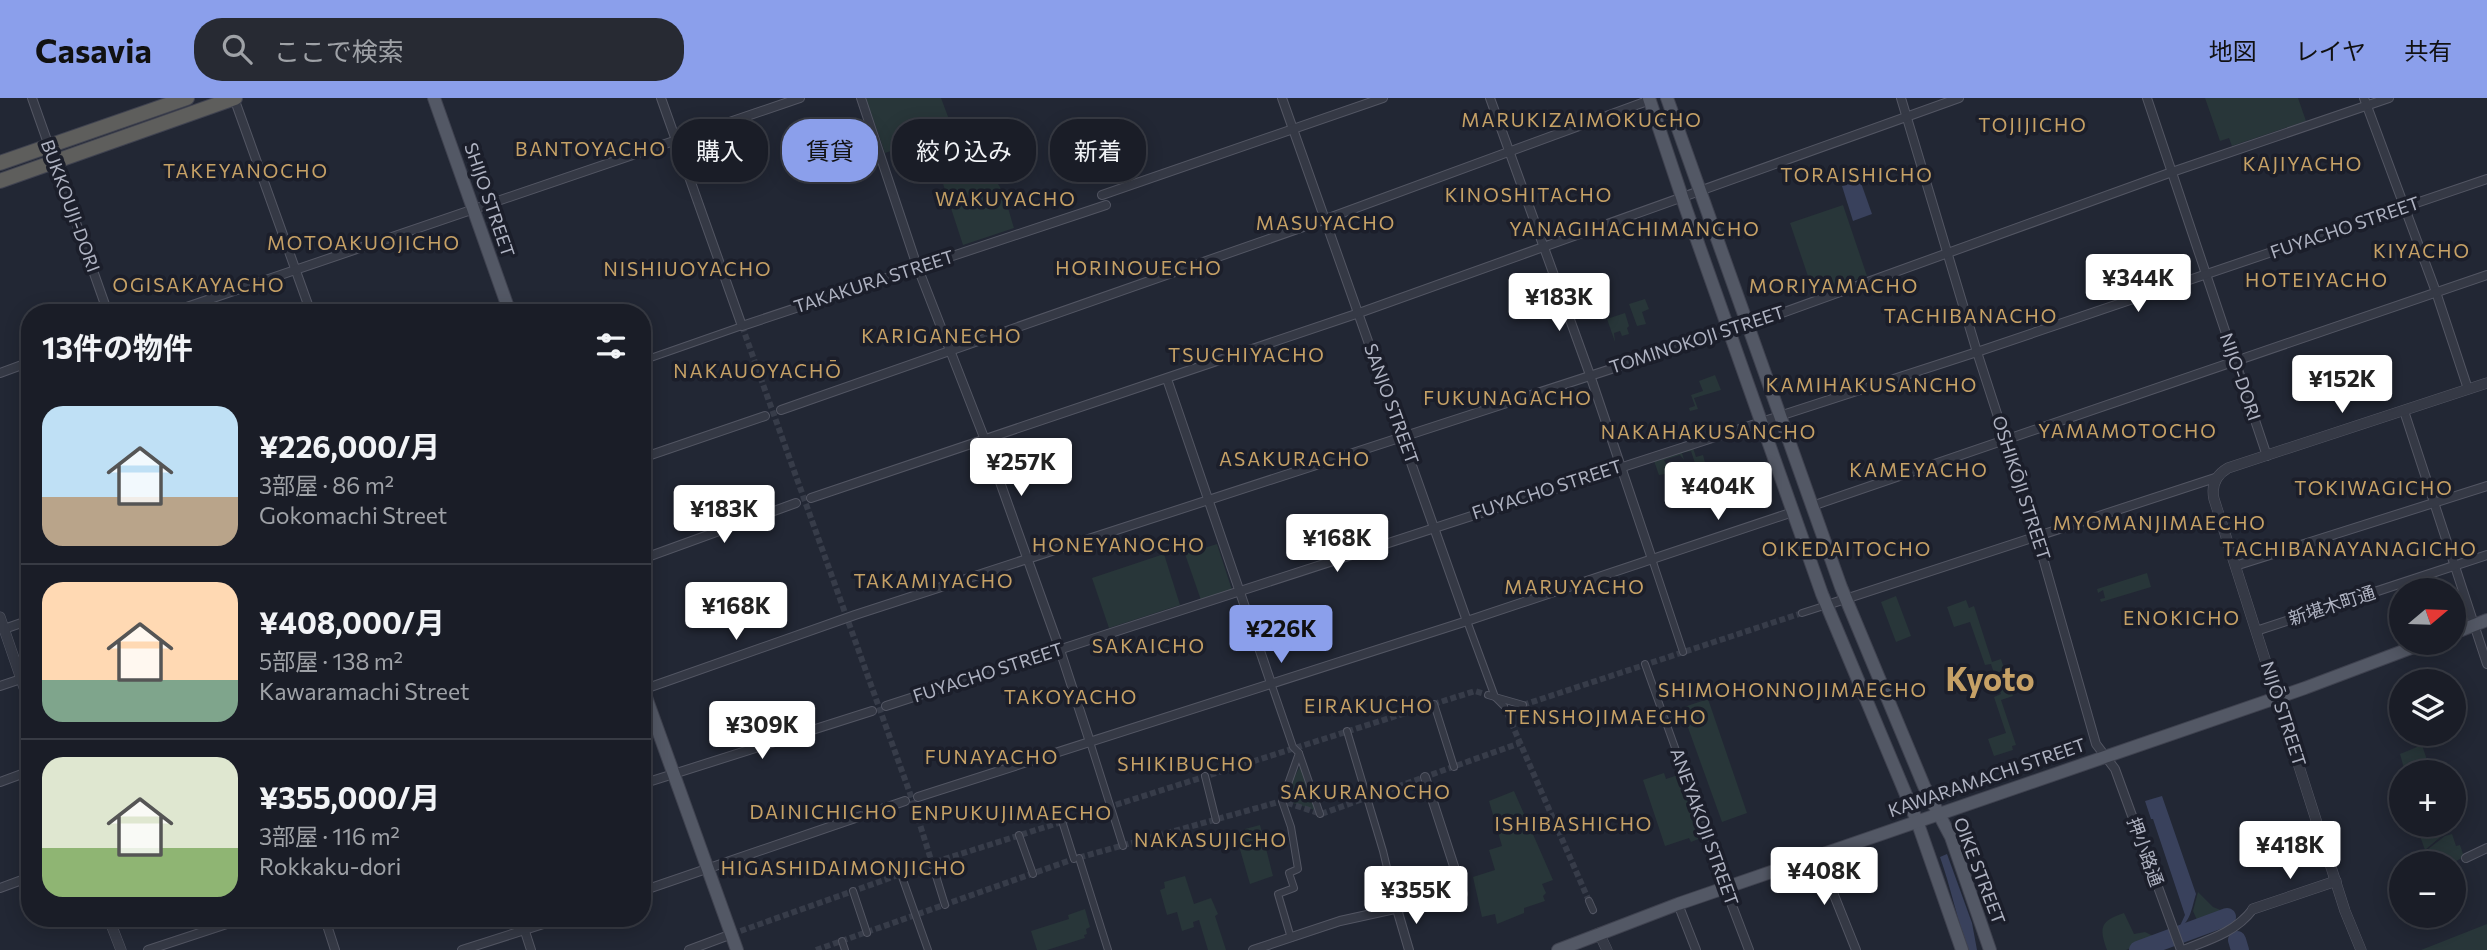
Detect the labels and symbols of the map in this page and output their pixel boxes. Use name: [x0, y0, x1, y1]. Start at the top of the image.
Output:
district label: MARUKIZAIMOKUCHO: [1461, 108, 1703, 131]
district label: TOJIJICHO: [1978, 113, 2088, 136]
street label: BUKKOUJI-DORI: [37, 137, 105, 275]
district label: BANTOYACHO: [515, 137, 667, 160]
street label: SHIJO STREET: [460, 140, 520, 260]
district label: KAJIYACHO: [2243, 152, 2363, 175]
district label: TAKEYANOCHO: [163, 159, 329, 182]
district label: TORAISHICHO: [1780, 163, 1934, 186]
district label: KINOSHITACHO: [1445, 183, 1613, 206]
district label: WAKUYACHO: [935, 187, 1077, 210]
street label: FUYACHO STREET: [2267, 191, 2422, 263]
district label: MASUYACHO: [1256, 211, 1396, 234]
district label: YANAGIHACHIMANCHO: [1509, 217, 1761, 240]
district label: MOTOAKUOJICHO: [267, 231, 461, 254]
district label: KIYACHO: [2373, 239, 2471, 262]
street label: TAKAKURA STREET: [791, 245, 956, 317]
pin: ¥344K: [2089, 254, 2187, 314]
district label: HORINOUECHO: [1055, 256, 1223, 279]
district label: NISHIUOYACHO: [603, 257, 773, 280]
district label: HOTEIYACHO: [2245, 268, 2389, 291]
district label: OGISAKAYACHO: [112, 273, 286, 296]
pin: ¥183K: [1510, 274, 1608, 333]
district label: MORIYAMACHO: [1749, 274, 1919, 297]
street label: TOMINOKOJI STREET: [1606, 300, 1787, 378]
district label: TACHIBANACHO: [1884, 304, 2058, 327]
district label: KARIGANECHO: [861, 324, 1023, 347]
street label: NIJO-DORI: [2216, 330, 2266, 423]
street label: SANJO STREET: [1360, 340, 1424, 467]
district label: TSUCHIYACHO: [1168, 343, 1326, 366]
pin: ¥152K: [2293, 356, 2391, 415]
district label: NAKAUOYACHŌ: [673, 359, 843, 382]
district label: KAMIHAKUSANCHO: [1766, 373, 1978, 396]
district label: FUKUNAGACHO: [1423, 386, 1593, 409]
street label: OSHIKŌJI STREET: [1988, 413, 2056, 563]
district label: YAMAMOTOCHO: [2038, 419, 2218, 442]
district label: NAKAHAKUSANCHO: [1601, 420, 1817, 443]
pin: ¥257K: [972, 438, 1070, 498]
district label: ASAKURACHO: [1219, 447, 1371, 470]
street label: FUYACHO STREET: [1469, 454, 1624, 524]
district label: KAMEYACHO: [1849, 458, 1989, 481]
pin: ¥404K: [1669, 462, 1767, 522]
district label: TOKIWAGICHO: [2294, 476, 2454, 499]
pin: ¥183K: [675, 486, 773, 545]
district label: MYOMANJIMAECHO: [2053, 511, 2267, 534]
pin: ¥168K: [1288, 514, 1386, 574]
district label: HONEYANOCHO: [1032, 533, 1206, 556]
district label: OIKEDAITOCHO: [1762, 537, 1932, 560]
district label: TACHIBANAYANAGICHO: [2222, 537, 2478, 560]
district label: TAKAMIYACHO: [853, 569, 1015, 592]
district label: MARUYACHO: [1504, 575, 1646, 598]
north arrow: [2389, 578, 2466, 654]
street label: 新堪木町通: [2285, 581, 2378, 629]
pin: ¥168K: [687, 582, 785, 642]
pin: ¥226K: [1232, 606, 1330, 665]
district label: ENOKICHO: [2123, 606, 2241, 629]
district label: SAKAICHO: [1092, 634, 1206, 657]
street label: FUYACHO STREET: [910, 637, 1065, 707]
district label: Kyoto: [1945, 658, 2035, 698]
street label: NIJŌ STREET: [2257, 659, 2311, 769]
district label: SHIMOHONNOJIMAECHO: [1658, 678, 1928, 701]
district label: TAKOYACHO: [1004, 685, 1138, 708]
district label: EIRAKUCHO: [1304, 694, 1434, 717]
pin: ¥309K: [713, 702, 811, 761]
district label: TENSHOJIMAECHO: [1505, 705, 1707, 728]
street label: KAWARAMACHI STREET: [1885, 733, 2088, 821]
district label: FUNAYACHO: [925, 745, 1059, 768]
street label: ANEYAKOJI STREET: [1666, 745, 1744, 908]
district label: SHIKIBUCHO: [1117, 752, 1255, 775]
district label: SAKURANOCHO: [1280, 780, 1452, 803]
district label: DAINICHICHO: [750, 800, 898, 823]
district label: ENPUKUJIMAECHO: [911, 801, 1113, 824]
district label: ISHIBASHICHO: [1495, 812, 1653, 835]
street label: OIKE STREET: [1949, 814, 2010, 927]
street label: 押小路通: [2123, 814, 2169, 889]
pin: ¥418K: [2241, 822, 2339, 881]
district label: NAKASUJICHO: [1134, 828, 1288, 851]
pin: ¥408K: [1775, 848, 1873, 907]
district label: HIGASHIDAIMONJICHO: [721, 856, 967, 879]
pin: ¥355K: [1367, 866, 1465, 926]

